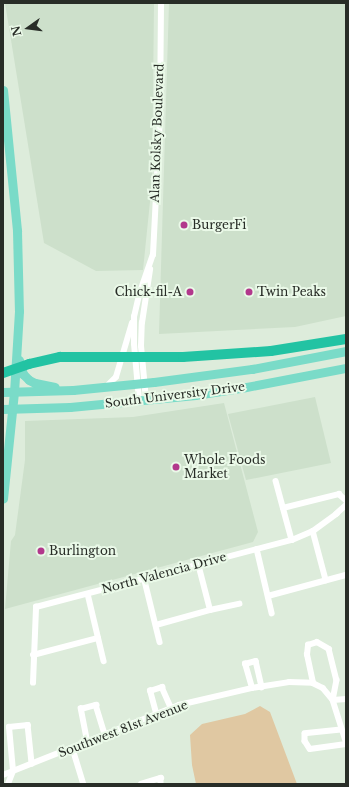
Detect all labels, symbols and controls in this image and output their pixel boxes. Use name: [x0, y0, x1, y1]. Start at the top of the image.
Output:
north arrow: [8, 8, 48, 48]
text: N: [8, 24, 24, 38]
street label: Alan Kolsky Boulevard: [147, 63, 167, 203]
place label: BurgerFi: [192, 218, 246, 232]
marker: BurgerFi: [179, 220, 189, 230]
place label: Chick-fil-A: [115, 285, 182, 299]
place label: Twin Peaks: [257, 285, 326, 299]
marker: Chick-fil-A: [185, 287, 195, 297]
marker: Twin Peaks: [244, 287, 254, 297]
street label: South University Drive: [104, 379, 246, 411]
place label: Whole Foods Market: [184, 453, 265, 481]
marker: Whole Foods Market: [171, 462, 181, 472]
place label: Burlington: [49, 544, 116, 558]
marker: Burlington: [36, 546, 46, 556]
street label: North Valencia Drive: [100, 549, 228, 597]
street label: Southwest 81st Avenue: [56, 698, 190, 760]

